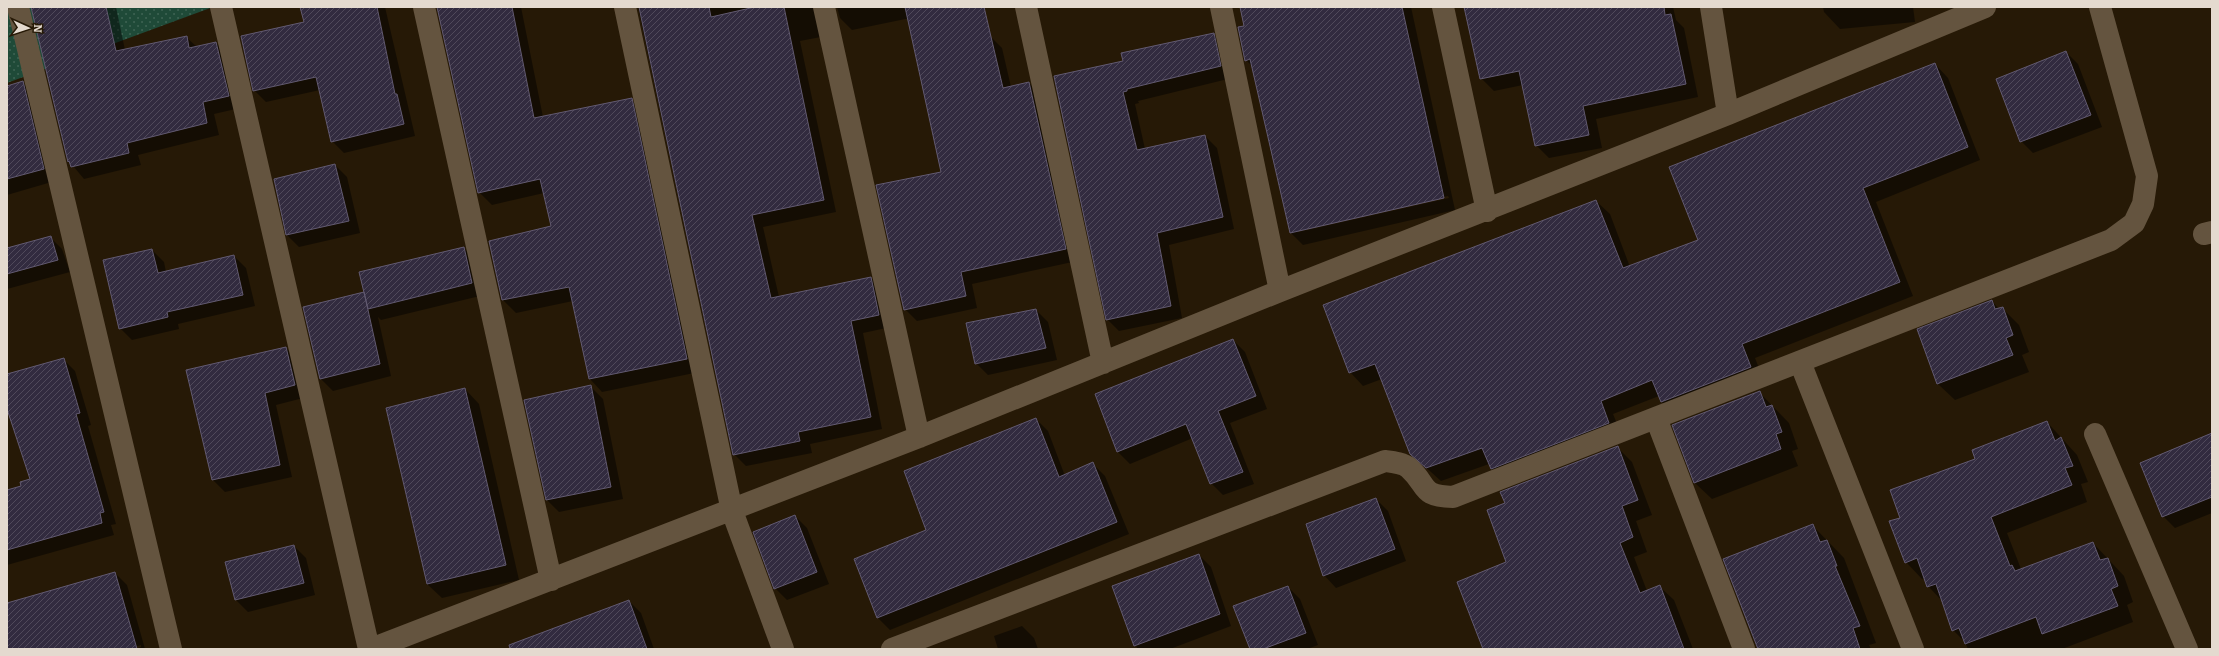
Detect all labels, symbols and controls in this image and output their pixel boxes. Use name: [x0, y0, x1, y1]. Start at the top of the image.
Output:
north arrow: [8, 8, 48, 48]
text: N: [31, 24, 44, 34]

